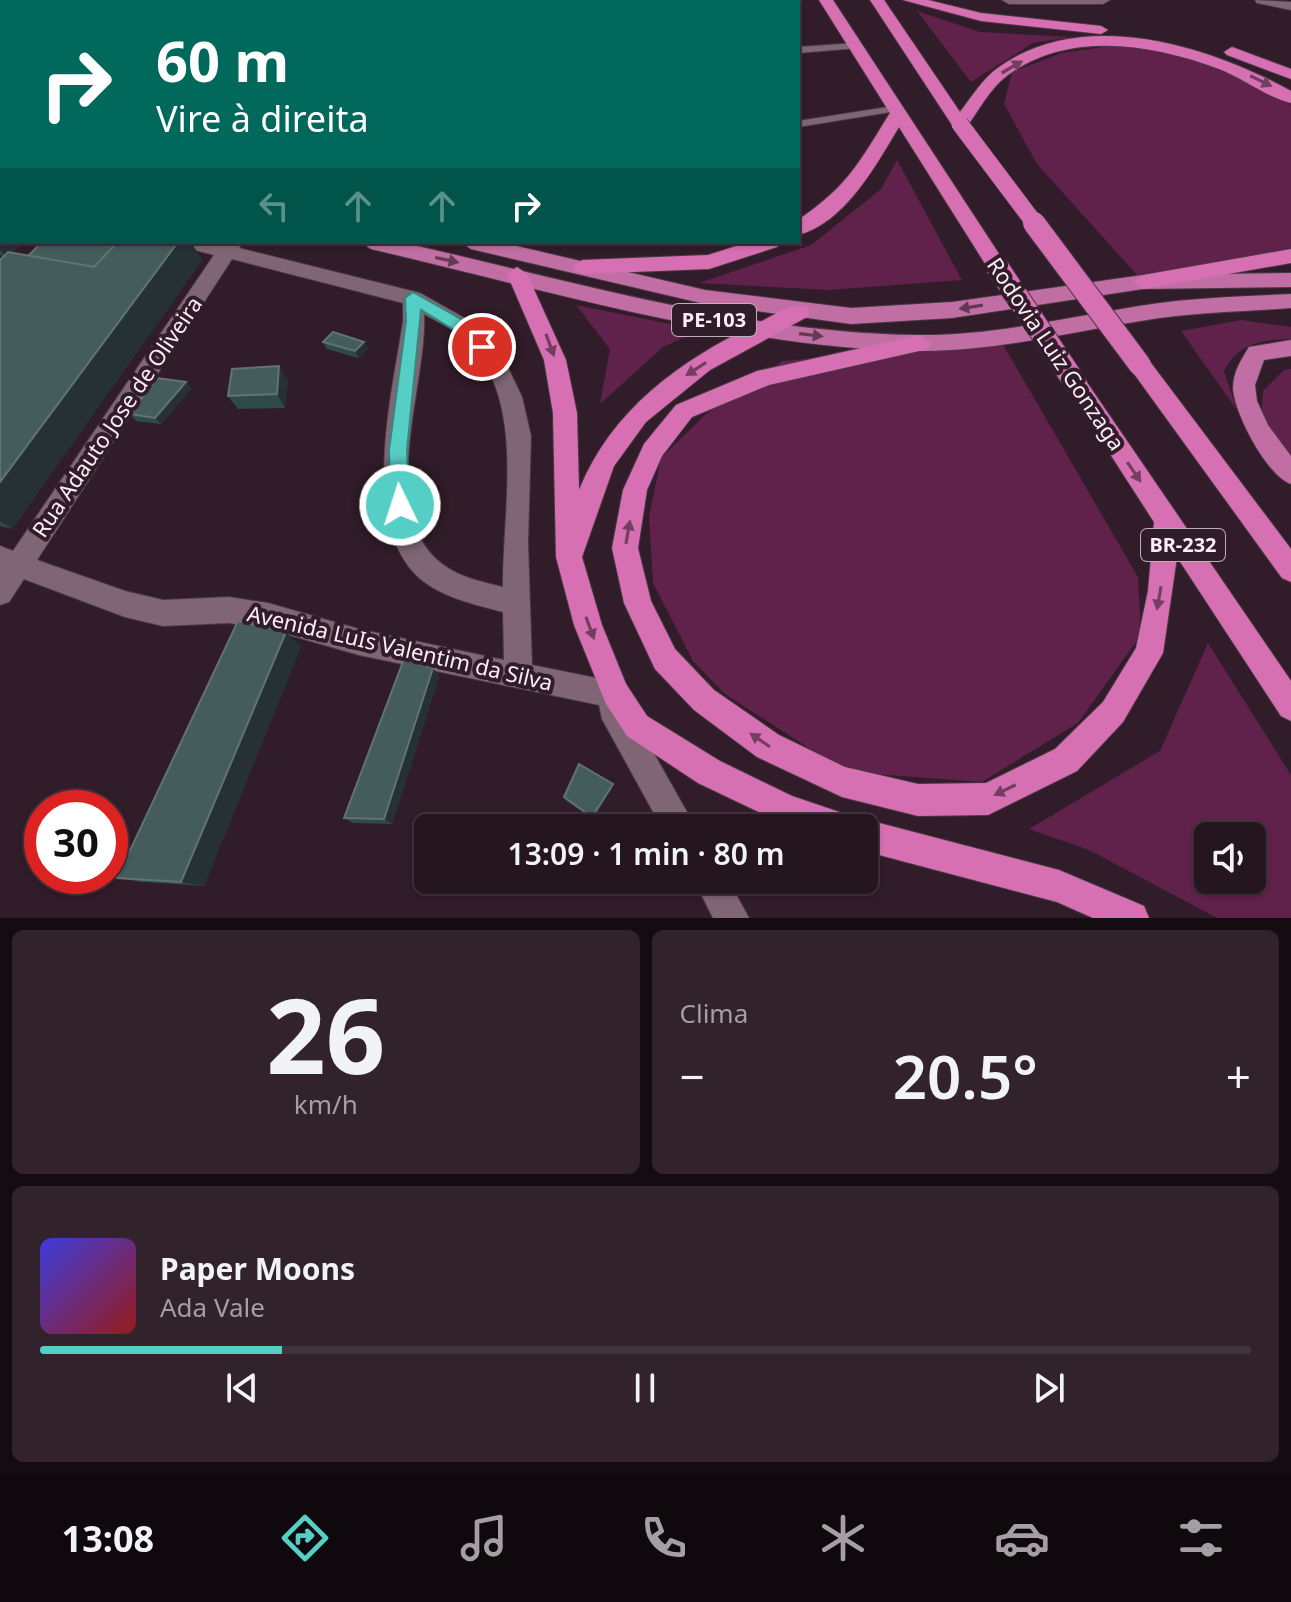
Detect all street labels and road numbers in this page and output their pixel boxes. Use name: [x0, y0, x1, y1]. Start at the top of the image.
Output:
street label: Rodovia Luiz Gonzaga: [981, 251, 1133, 456]
street label: Rua Adauto Jose de Oliveira: [24, 290, 208, 543]
road number: PE-103: [672, 304, 756, 336]
road number: BR-232: [1141, 529, 1225, 561]
street label: Avenida LuIs Valentim da Silva: [245, 597, 556, 697]

